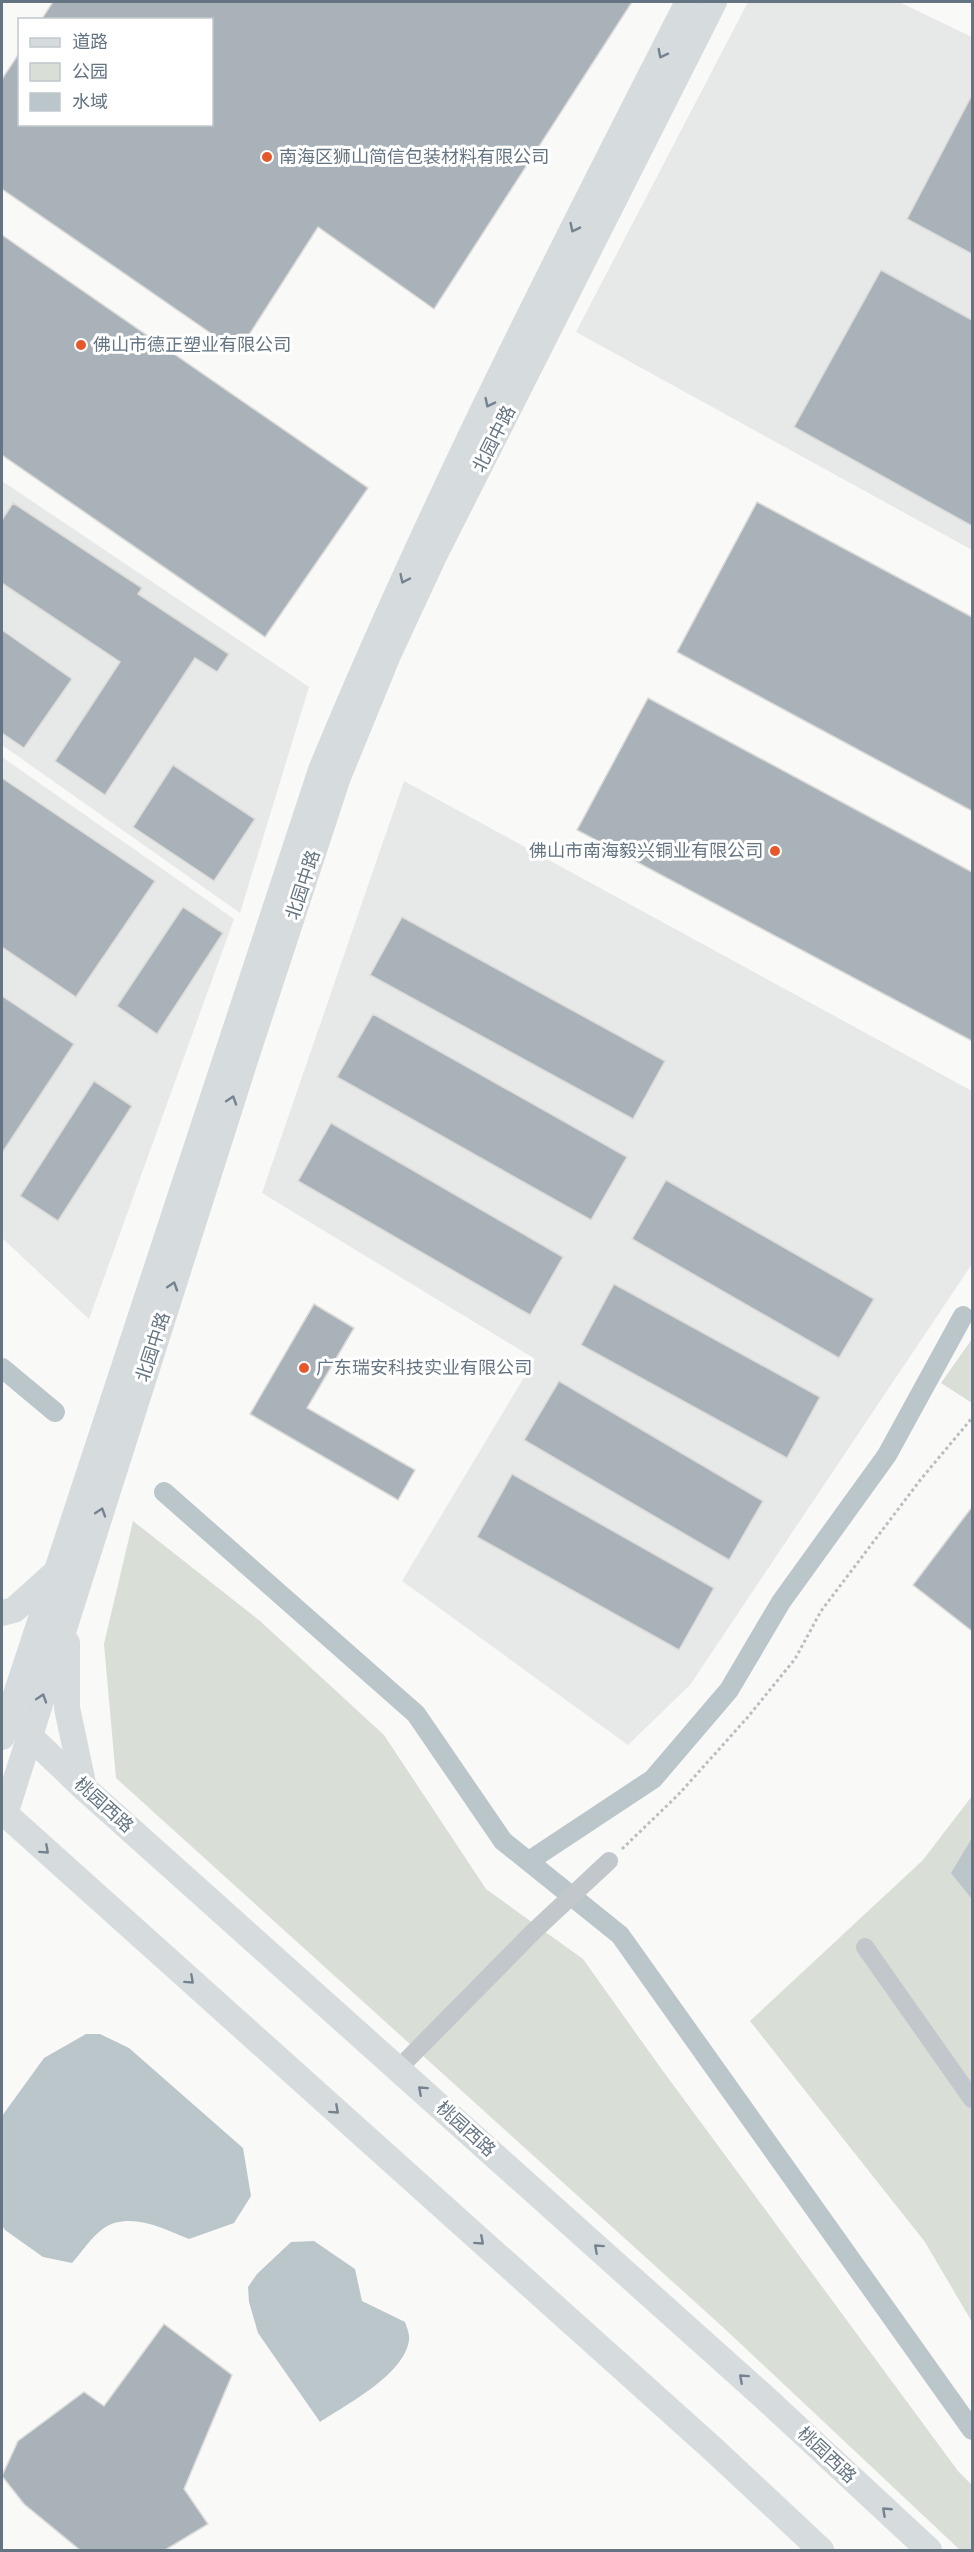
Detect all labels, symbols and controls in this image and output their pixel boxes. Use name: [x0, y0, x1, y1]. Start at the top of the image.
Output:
legend: [18, 18, 213, 126]
text: 道路: [72, 32, 108, 55]
one-way arrow: [657, 47, 669, 58]
text: 公园: [72, 62, 108, 85]
text: 水域: [72, 92, 108, 115]
place label: 南海区狮山简信包装材料有限公司: [279, 147, 549, 170]
marker: 南海区狮山简信包装材料有限公司: [260, 150, 274, 164]
one-way arrow: [569, 221, 581, 232]
place label: 佛山市德正塑业有限公司: [93, 335, 291, 358]
marker: 佛山市德正塑业有限公司: [74, 338, 88, 352]
one-way arrow: [484, 397, 496, 408]
street label: 北园中路: [469, 402, 522, 477]
one-way arrow: [399, 572, 411, 583]
place label: 佛山市南海毅兴铜业有限公司: [529, 841, 763, 864]
marker: 佛山市南海毅兴铜业有限公司: [768, 844, 782, 858]
street label: 北园中路: [282, 848, 326, 923]
one-way arrow: [225, 1095, 237, 1106]
one-way arrow: [166, 1281, 178, 1292]
street label: 北园中路: [132, 1310, 176, 1385]
place label: 广东瑞安科技实业有限公司: [316, 1358, 532, 1381]
marker: 广东瑞安科技实业有限公司: [297, 1361, 311, 1375]
one-way arrow: [94, 1507, 106, 1518]
one-way arrow: [35, 1693, 47, 1704]
street label: 桃园西路: [69, 1773, 137, 1839]
one-way arrow: [38, 1843, 49, 1854]
one-way arrow: [183, 1973, 194, 1984]
one-way arrow: [418, 2086, 428, 2097]
street label: 桃园西路: [431, 2097, 499, 2163]
one-way arrow: [328, 2103, 339, 2114]
one-way arrow: [473, 2234, 484, 2245]
one-way arrow: [594, 2244, 605, 2255]
one-way arrow: [740, 2374, 750, 2385]
street label: 桃园西路: [792, 2423, 860, 2489]
one-way arrow: [883, 2507, 894, 2518]

